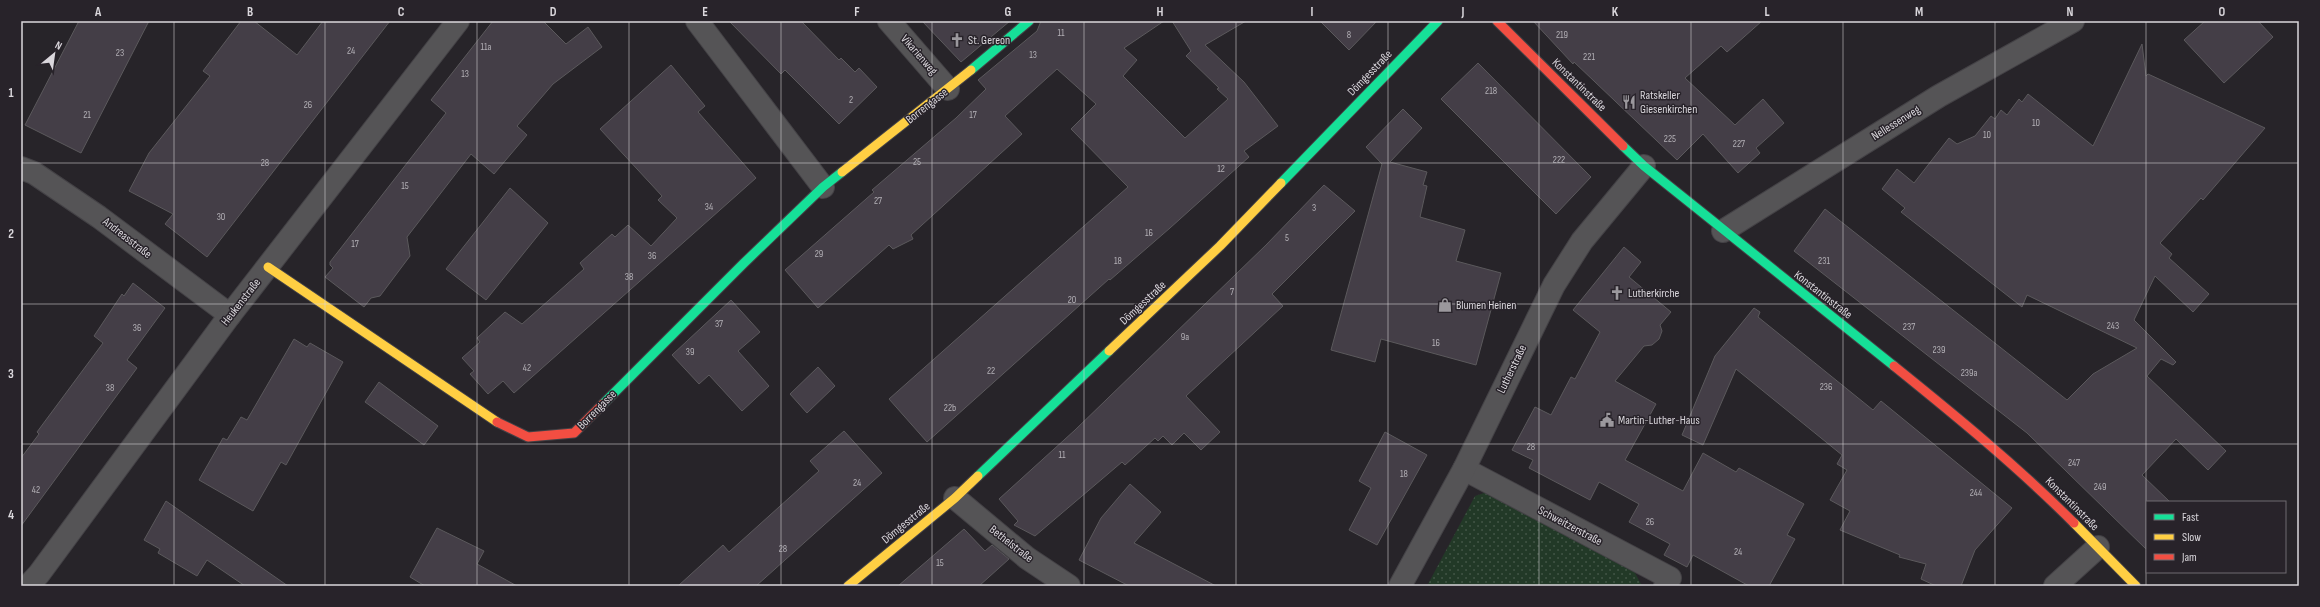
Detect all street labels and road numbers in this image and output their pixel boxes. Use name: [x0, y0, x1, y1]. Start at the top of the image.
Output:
street label: Vikarienweg: [897, 32, 941, 78]
street label: Dömgesstraße: [1344, 47, 1396, 99]
street label: Konstantinstraße: [1549, 55, 1609, 115]
street label: Borrengasse: [903, 85, 951, 127]
street label: Nellessenweg: [1869, 102, 1923, 144]
street label: Andreasstraße: [99, 214, 155, 262]
street label: Konstantinstraße: [1791, 268, 1855, 323]
street label: Heukenstraße: [218, 275, 264, 329]
street label: Dömgesstraße: [1117, 278, 1169, 328]
street label: Lutherstraße: [1494, 342, 1530, 396]
street label: Borrengasse: [574, 387, 620, 433]
street label: Konstantinstraße: [2042, 474, 2102, 534]
street label: Dömgesstraße: [879, 499, 933, 547]
street label: Schweitzerstraße: [1535, 503, 1605, 549]
street label: Bethelstraße: [986, 522, 1036, 566]

